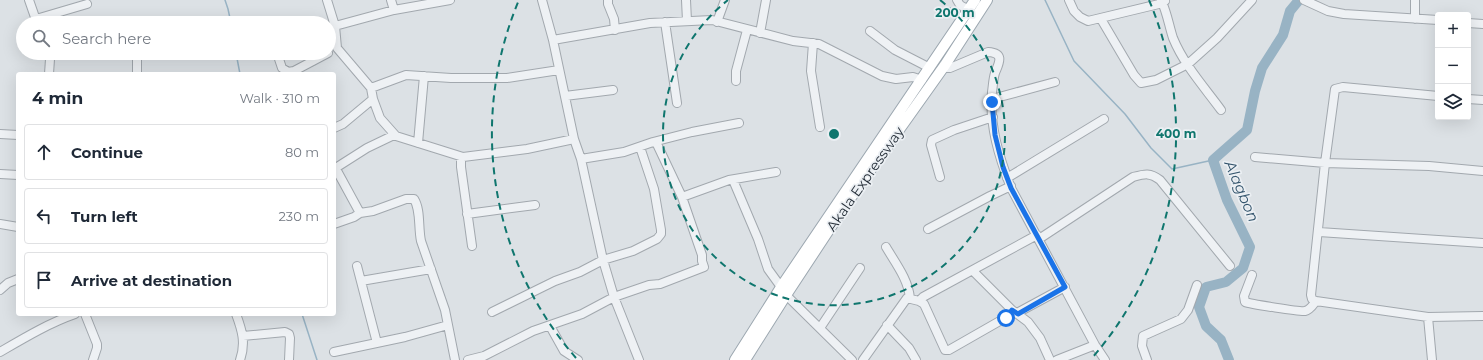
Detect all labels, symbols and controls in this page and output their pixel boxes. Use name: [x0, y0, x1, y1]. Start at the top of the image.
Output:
text: 200 m: [935, 5, 975, 20]
map controls: [1435, 12, 1471, 120]
button: +: [1435, 12, 1471, 48]
search box: [16, 16, 336, 60]
icon: search: [30, 27, 52, 49]
text: Search here: [62, 29, 151, 48]
button: −: [1435, 48, 1471, 84]
button: layers: [1435, 84, 1471, 120]
text: 4 min: [32, 88, 83, 108]
text: Walk · 310 m: [239, 90, 320, 106]
route end: [983, 93, 1001, 111]
street label: Akala Expressway: [822, 123, 908, 235]
text: 400 m: [1156, 126, 1196, 141]
centre of rings: [827, 127, 841, 141]
icon: ahead: [33, 141, 55, 163]
text: Continue: [71, 143, 143, 162]
text: 80 m: [285, 144, 319, 160]
water label: Alagbon: [1220, 156, 1263, 225]
icon: left: [33, 205, 55, 227]
text: Turn left: [71, 207, 138, 226]
text: 230 m: [278, 208, 319, 224]
icon: arrive: [33, 269, 55, 291]
text: Arrive at destination: [71, 271, 232, 290]
route start: [997, 309, 1015, 327]

